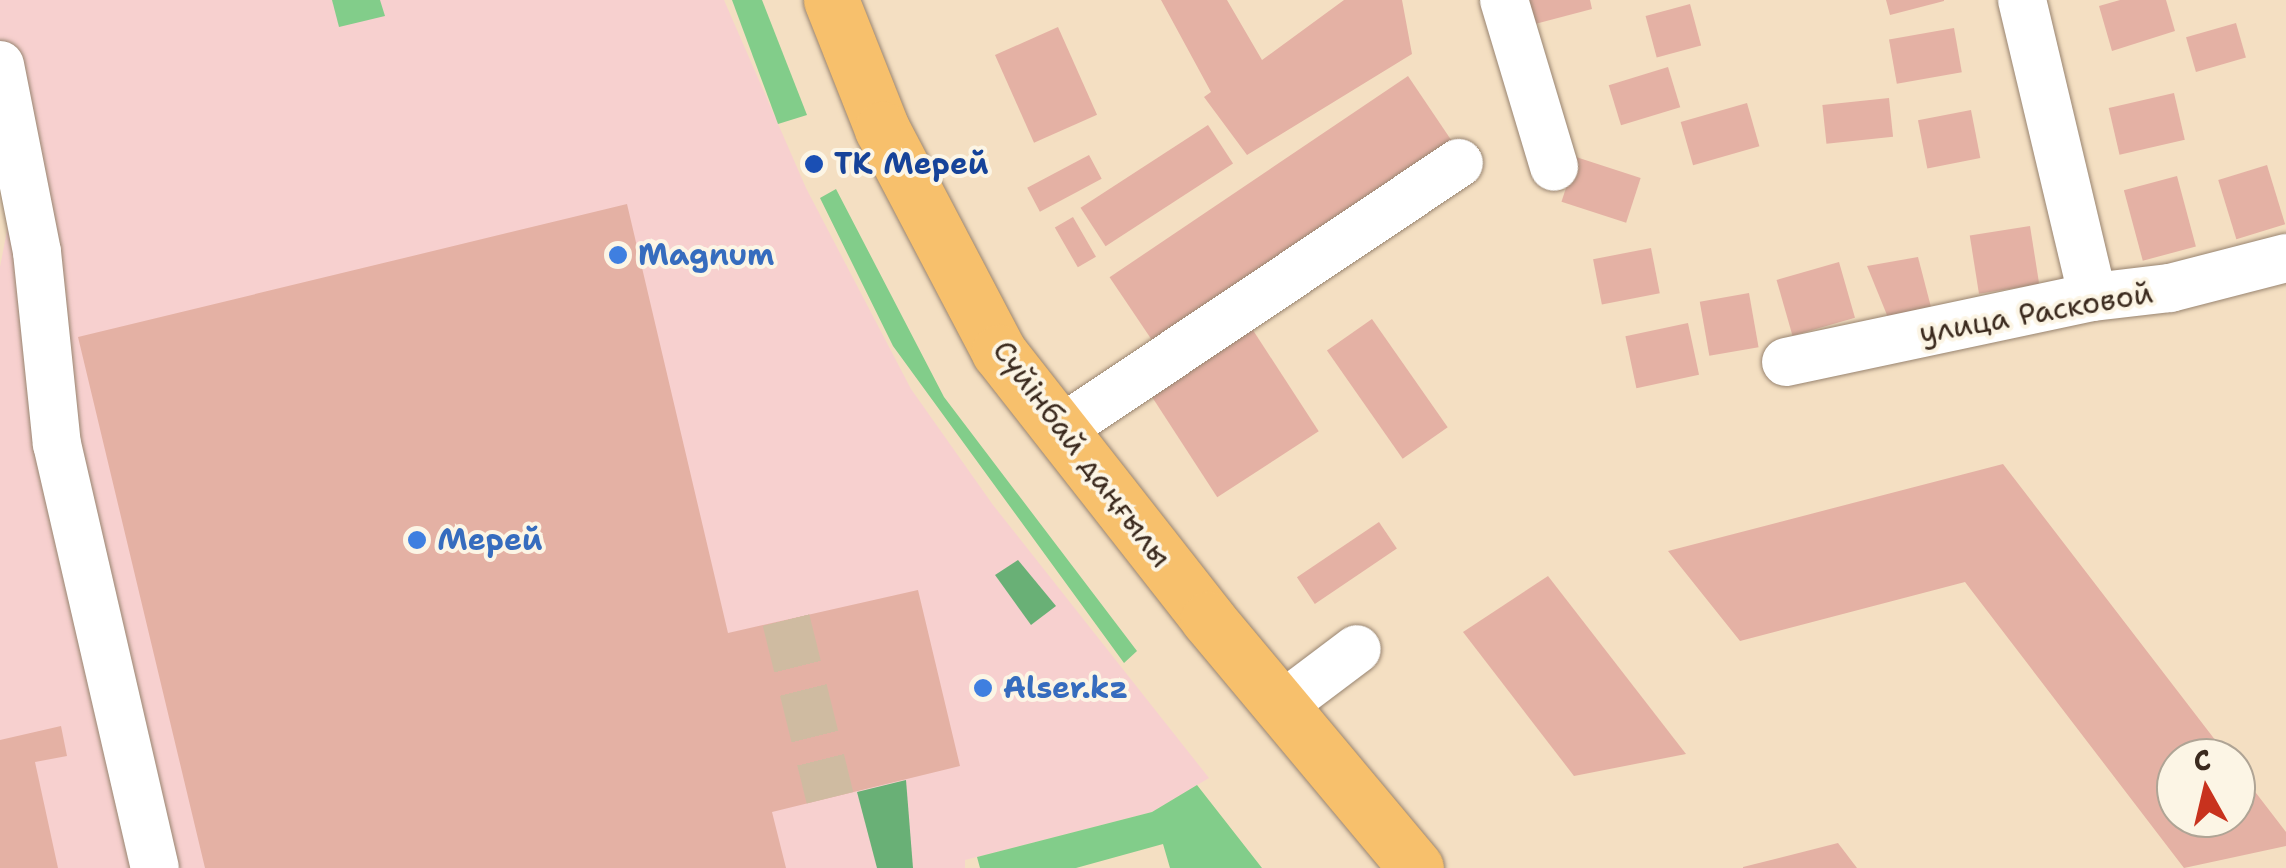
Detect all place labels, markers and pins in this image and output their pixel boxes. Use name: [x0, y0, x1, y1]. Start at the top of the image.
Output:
place label: ТК Мерей: [834, 146, 989, 182]
marker: ТК Мерей: [803, 153, 825, 175]
place label: Magnum: [638, 237, 774, 273]
marker: Magnum: [607, 244, 629, 266]
place label: Мерей: [437, 522, 542, 558]
marker: Мерей: [406, 529, 428, 551]
place label: Alser.kz: [1003, 670, 1128, 706]
marker: Alser.kz: [972, 677, 994, 699]

